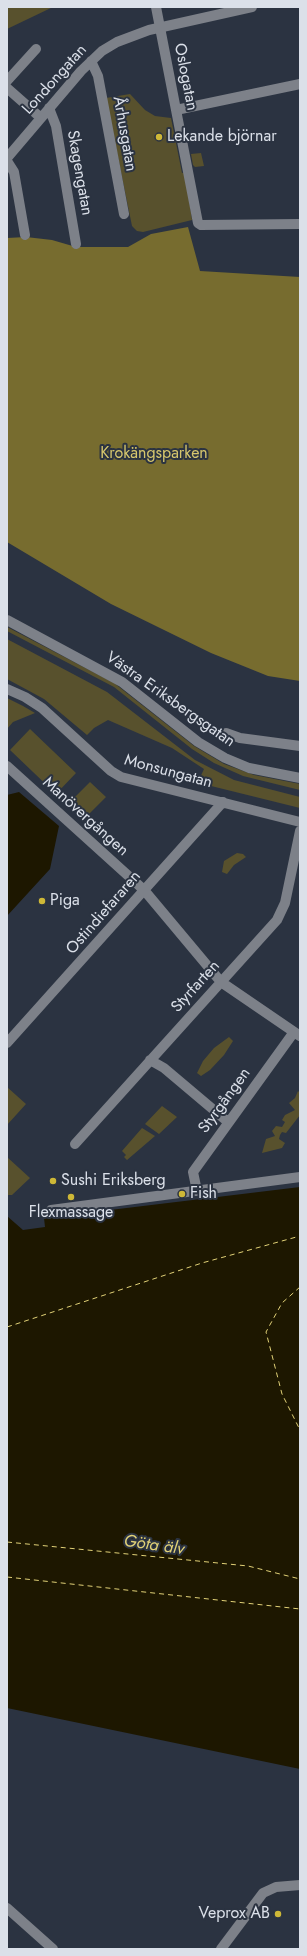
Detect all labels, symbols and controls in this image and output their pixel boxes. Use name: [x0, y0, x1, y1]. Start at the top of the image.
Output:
street label: Londongatan: [19, 41, 91, 119]
street label: Oslogatan: [169, 42, 201, 112]
street label: Århusgatan: [108, 95, 140, 173]
place label: Lekande björnar: [167, 127, 277, 147]
street label: Skagengatan: [62, 129, 96, 217]
marker: Lekande björnar: [154, 132, 164, 142]
park label: Krokängsparken: [100, 444, 208, 464]
street label: Västra Eriksbergsgatan: [102, 648, 238, 752]
street label: Monsungatan: [122, 751, 214, 793]
street label: Manövergången: [38, 773, 132, 861]
street label: Ostindiefararen: [63, 867, 145, 959]
place label: Piga: [50, 891, 80, 911]
marker: Piga: [37, 896, 47, 906]
street label: Styrfarten: [168, 957, 224, 1017]
street label: Styrgången: [195, 1065, 255, 1137]
place label: Sushi Eriksberg: [61, 1171, 166, 1191]
marker: Sushi Eriksberg: [48, 1176, 58, 1186]
place label: Fish: [190, 1184, 217, 1204]
marker: Fish: [177, 1189, 187, 1199]
marker: Flexmassage: [66, 1192, 76, 1202]
place label: Flexmassage: [29, 1203, 113, 1223]
water label: Göta älv: [123, 1532, 185, 1560]
place label: Veprox AB: [199, 1904, 270, 1924]
marker: Veprox AB: [273, 1909, 283, 1919]

